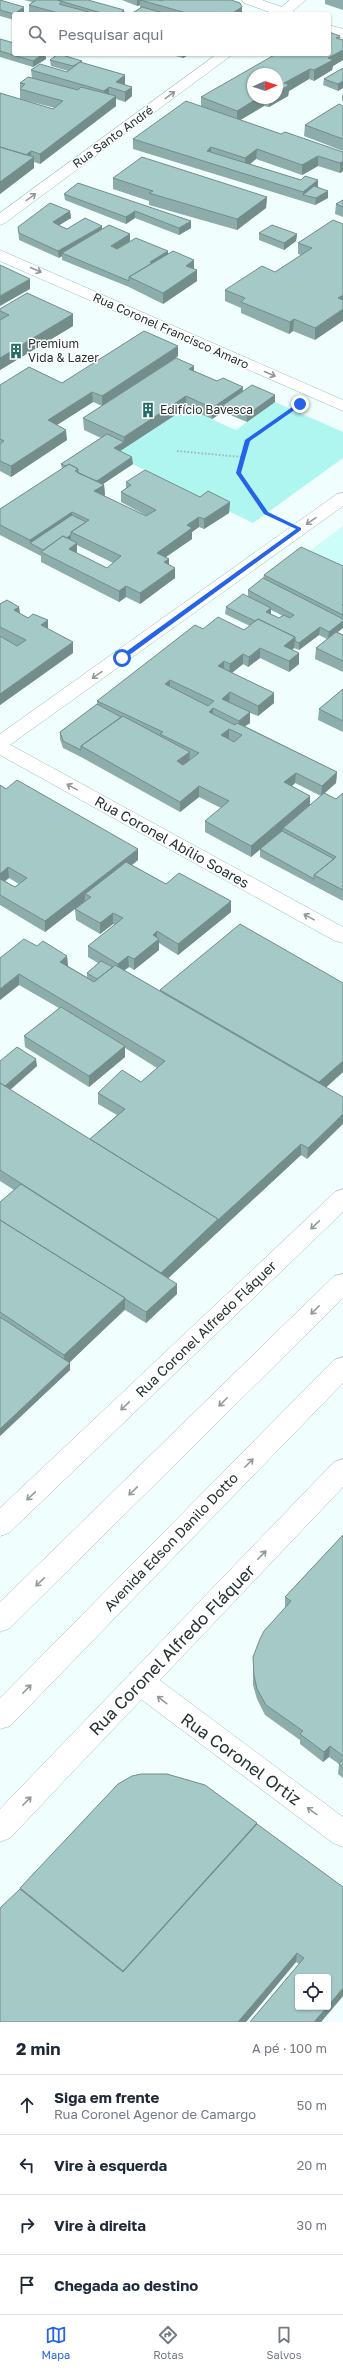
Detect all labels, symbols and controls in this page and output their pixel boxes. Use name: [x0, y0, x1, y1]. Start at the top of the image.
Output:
search box: [12, 12, 331, 56]
icon: search: [26, 23, 48, 45]
text: Pesquisar aqui: [58, 25, 163, 43]
north arrow: [247, 68, 283, 104]
one-way arrow: [164, 91, 175, 99]
street label: Rua Santo André: [69, 102, 156, 171]
one-way arrow: [26, 193, 37, 201]
one-way arrow: [29, 267, 41, 275]
street label: Rua Coronel Francisco Amaro: [91, 289, 252, 372]
place label: Premium Vida & Lazer: [28, 336, 99, 365]
building icon: Premium Vida & Lazer: [7, 342, 25, 360]
one-way arrow: [263, 371, 275, 378]
route end: [291, 395, 309, 413]
building icon: Edifício Bavesca: [139, 401, 157, 419]
place label: Edifício Bavesca: [160, 402, 253, 417]
one-way arrow: [306, 517, 317, 525]
route start: [113, 649, 131, 667]
one-way arrow: [92, 671, 103, 679]
one-way arrow: [66, 783, 78, 790]
street label: Rua Coronel Abílio Soares: [92, 792, 252, 891]
one-way arrow: [303, 913, 315, 921]
one-way arrow: [310, 1220, 320, 1230]
street label: Rua Coronel Alfredo Fláquer: [132, 1256, 280, 1400]
one-way arrow: [310, 1305, 320, 1315]
one-way arrow: [218, 1397, 228, 1407]
one-way arrow: [120, 1402, 130, 1411]
one-way arrow: [244, 1458, 254, 1468]
street label: Avenida Edson Danilo Dotto: [100, 1469, 241, 1614]
one-way arrow: [128, 1486, 138, 1496]
one-way arrow: [26, 1491, 36, 1501]
one-way arrow: [257, 1550, 267, 1560]
street label: Rua Coronel Alfredo Fláquer: [84, 1559, 259, 1740]
one-way arrow: [35, 1577, 45, 1587]
one-way arrow: [22, 1684, 32, 1694]
one-way arrow: [157, 1695, 168, 1704]
street label: Rua Coronel Ortiz: [177, 1708, 305, 1809]
one-way arrow: [22, 1796, 32, 1806]
one-way arrow: [306, 1806, 317, 1815]
map controls: [295, 1974, 331, 2010]
button: locate: [295, 1974, 331, 2010]
text: 2 min: [16, 2038, 60, 2059]
text: A pé · 100 m: [252, 2040, 327, 2056]
text: Siga em frente: [54, 2088, 159, 2106]
icon: ahead: [16, 2094, 38, 2116]
text: 50 m: [297, 2097, 327, 2113]
text: Rua Coronel Agenor de Camargo: [54, 2106, 256, 2122]
icon: left: [16, 2154, 38, 2176]
text: Vire à esquerda: [54, 2156, 167, 2174]
text: 20 m: [297, 2157, 327, 2173]
icon: right: [16, 2214, 38, 2236]
text: Vire à direita: [54, 2216, 146, 2234]
text: 30 m: [297, 2217, 327, 2233]
icon: arrive: [16, 2274, 38, 2296]
text: Chegada ao destino: [54, 2276, 198, 2294]
tab: Mapa: [41, 2324, 70, 2361]
tab: Rotas: [153, 2324, 184, 2361]
tab: Salvos: [267, 2324, 301, 2361]

